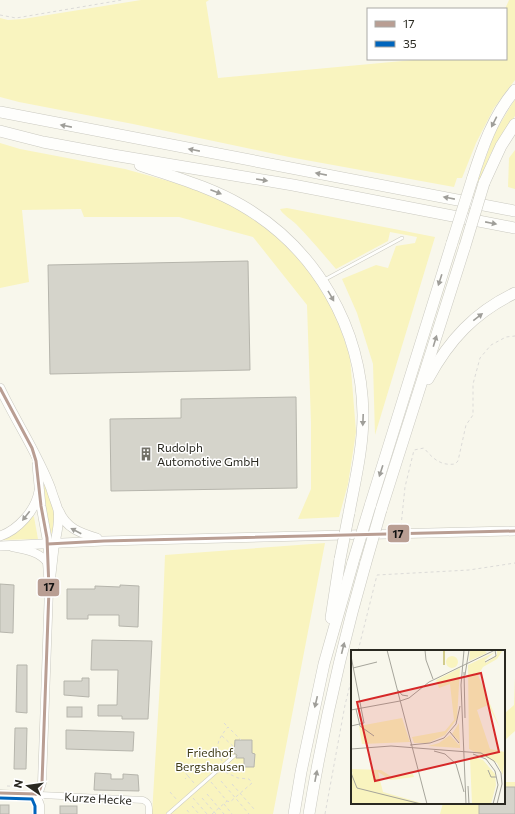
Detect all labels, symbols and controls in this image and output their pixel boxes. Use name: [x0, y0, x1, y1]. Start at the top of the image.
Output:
legend: [367, 8, 507, 60]
text: 17: [403, 16, 414, 30]
text: 35: [403, 36, 417, 50]
one-way arrow: [490, 116, 497, 128]
one-way arrow: [60, 122, 72, 128]
one-way arrow: [188, 146, 200, 152]
one-way arrow: [315, 171, 328, 177]
one-way arrow: [256, 177, 268, 183]
one-way arrow: [210, 190, 222, 196]
one-way arrow: [443, 195, 455, 201]
one-way arrow: [485, 220, 497, 226]
one-way arrow: [437, 275, 443, 287]
one-way arrow: [328, 290, 335, 302]
one-way arrow: [472, 312, 483, 321]
one-way arrow: [432, 334, 438, 346]
one-way arrow: [359, 414, 366, 426]
place label: Rudolph Automotive GmbH: [157, 440, 259, 468]
building icon: Rudolph Automotive GmbH: [138, 446, 154, 462]
one-way arrow: [378, 466, 384, 478]
one-way arrow: [22, 510, 30, 521]
line badge: 17: [387, 524, 410, 543]
one-way arrow: [71, 527, 82, 534]
text: 17: [392, 527, 404, 540]
line badge: 17: [37, 578, 60, 597]
text: 17: [43, 580, 55, 593]
one-way arrow: [340, 642, 346, 655]
inset map: [351, 650, 505, 804]
one-way arrow: [312, 696, 318, 708]
park label: Friedhof Bergshausen: [175, 745, 245, 773]
north arrow: [8, 766, 48, 806]
one-way arrow: [313, 769, 319, 782]
text: N: [11, 778, 25, 789]
street label: Kurze Hecke: [64, 789, 132, 807]

